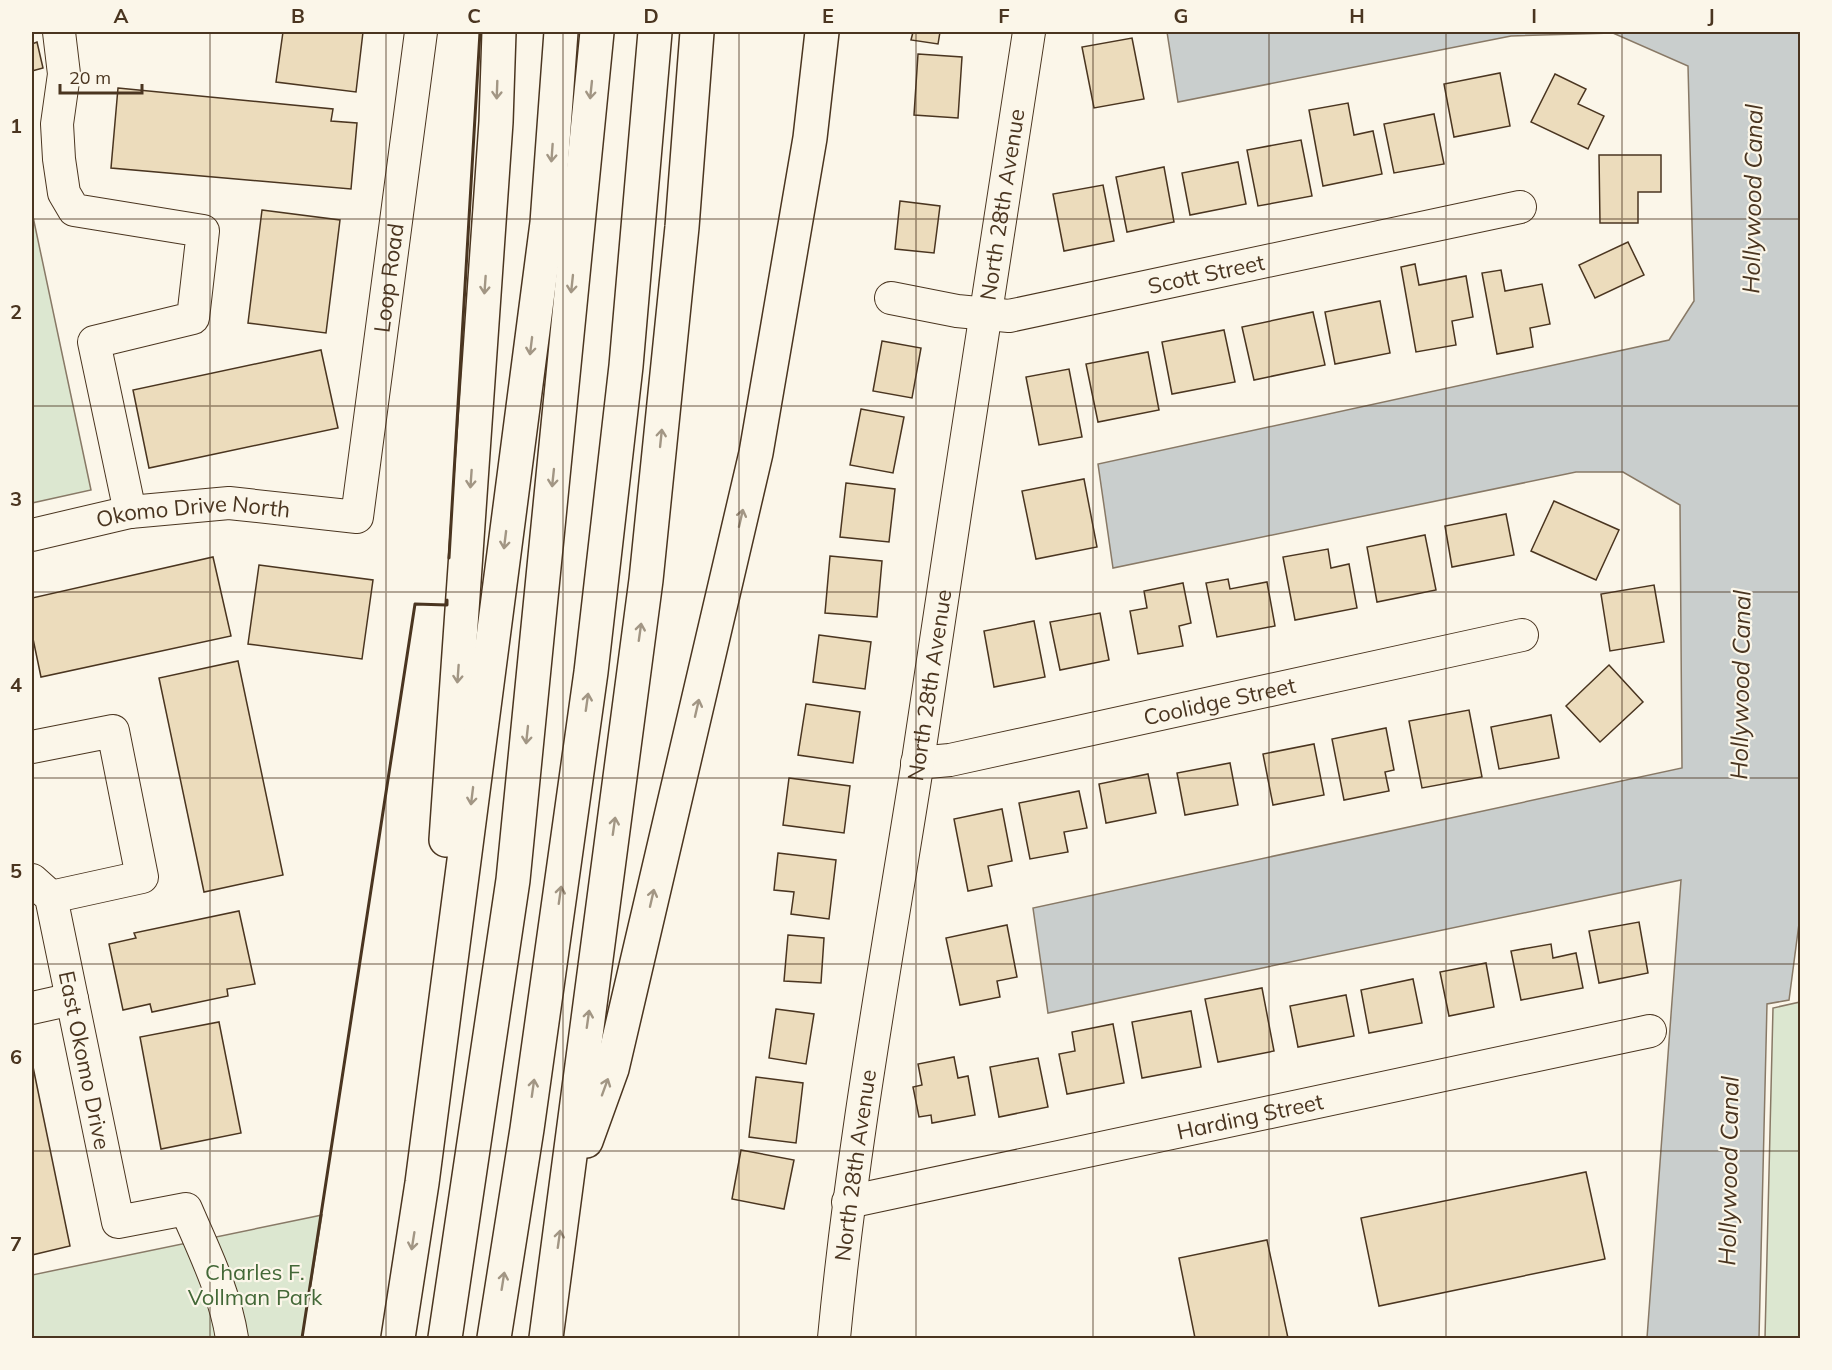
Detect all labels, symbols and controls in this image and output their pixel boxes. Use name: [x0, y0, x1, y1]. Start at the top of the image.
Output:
text: A: [114, 3, 129, 28]
text: B: [291, 3, 305, 28]
text: C: [467, 3, 481, 28]
text: D: [643, 3, 659, 28]
text: E: [822, 3, 834, 28]
text: F: [998, 3, 1010, 28]
text: G: [1174, 3, 1188, 28]
text: H: [1349, 3, 1365, 28]
text: I: [1531, 3, 1537, 28]
text: J: [1707, 3, 1715, 28]
scale bar: [60, 57, 142, 95]
text: 20 m: [69, 66, 111, 89]
one-way arrow: [492, 79, 503, 99]
one-way arrow: [585, 79, 596, 99]
water label: Hollywood Canal: [1735, 104, 1769, 294]
street label: North 28th Avenue: [973, 107, 1031, 302]
text: 1: [10, 113, 22, 138]
one-way arrow: [546, 142, 557, 162]
street label: Loop Road: [367, 222, 410, 334]
street label: Scott Street: [1145, 248, 1267, 300]
one-way arrow: [566, 273, 577, 293]
one-way arrow: [479, 274, 490, 294]
text: 2: [10, 299, 22, 324]
one-way arrow: [525, 336, 536, 356]
one-way arrow: [656, 429, 667, 449]
one-way arrow: [547, 467, 558, 487]
one-way arrow: [465, 469, 476, 489]
text: 3: [10, 486, 22, 511]
street label: Okomo Drive North: [93, 489, 292, 533]
one-way arrow: [736, 509, 747, 529]
one-way arrow: [500, 529, 511, 549]
street label: North 28th Avenue: [901, 587, 958, 783]
water label: Hollywood Canal: [1723, 590, 1757, 780]
one-way arrow: [634, 623, 645, 643]
one-way arrow: [452, 663, 463, 683]
street label: Coolidge Street: [1141, 671, 1298, 731]
text: 4: [10, 672, 22, 697]
one-way arrow: [582, 692, 593, 712]
one-way arrow: [691, 699, 703, 718]
one-way arrow: [521, 724, 532, 744]
one-way arrow: [467, 785, 478, 805]
one-way arrow: [609, 816, 620, 836]
text: 5: [10, 858, 22, 883]
one-way arrow: [555, 885, 566, 905]
one-way arrow: [647, 889, 658, 908]
street label: East Okomo Drive: [53, 968, 117, 1152]
one-way arrow: [583, 1009, 594, 1029]
text: 6: [10, 1044, 22, 1069]
street label: North 28th Avenue: [828, 1067, 882, 1263]
water label: Hollywood Canal: [1711, 1076, 1745, 1266]
one-way arrow: [528, 1079, 539, 1098]
one-way arrow: [601, 1079, 612, 1097]
street label: Harding Street: [1174, 1087, 1326, 1146]
one-way arrow: [554, 1230, 565, 1249]
text: 7: [10, 1231, 22, 1256]
one-way arrow: [408, 1231, 419, 1250]
park label: Charles F. Vollman Park: [188, 1258, 323, 1311]
one-way arrow: [498, 1271, 509, 1291]

